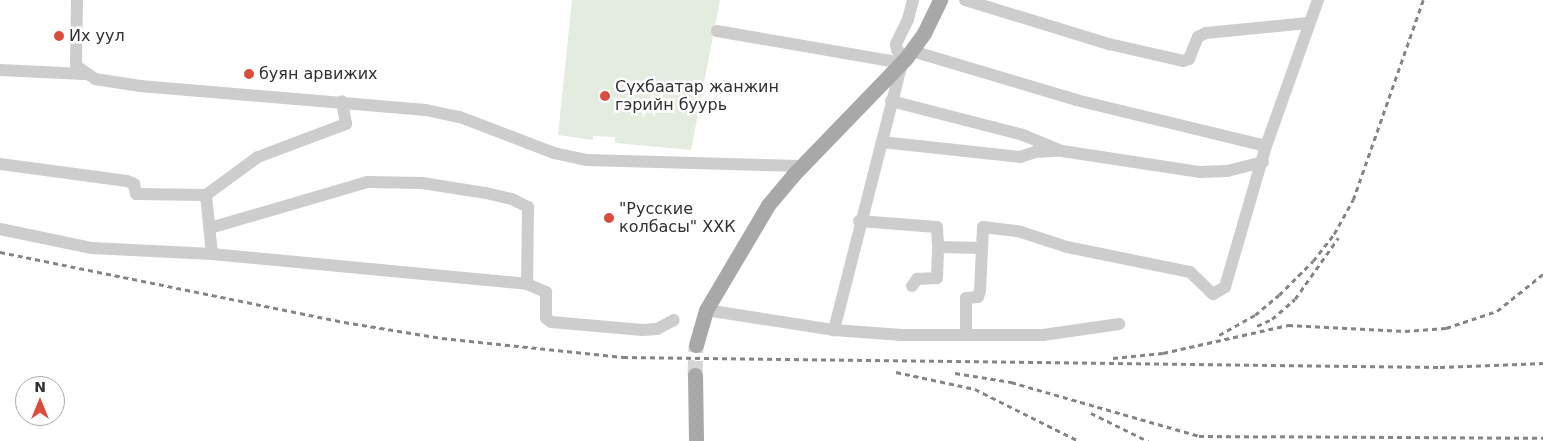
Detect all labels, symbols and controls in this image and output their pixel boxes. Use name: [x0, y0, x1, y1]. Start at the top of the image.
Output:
place label: Их уул: [69, 26, 125, 46]
marker: Их уул: [53, 30, 65, 42]
place label: буян арвижих: [259, 64, 378, 84]
marker: буян арвижих: [243, 68, 255, 80]
place label: Сүхбаатар жанжин гэрийн буурь: [615, 77, 779, 115]
marker: Сүхбаатар жанжин гэрийн буурь: [599, 90, 611, 102]
place label: "Русские колбасы" ХХК: [619, 199, 736, 237]
marker: "Русские колбасы" ХХК: [603, 212, 615, 224]
north arrow: [15, 376, 65, 426]
text: N: [34, 379, 46, 395]

